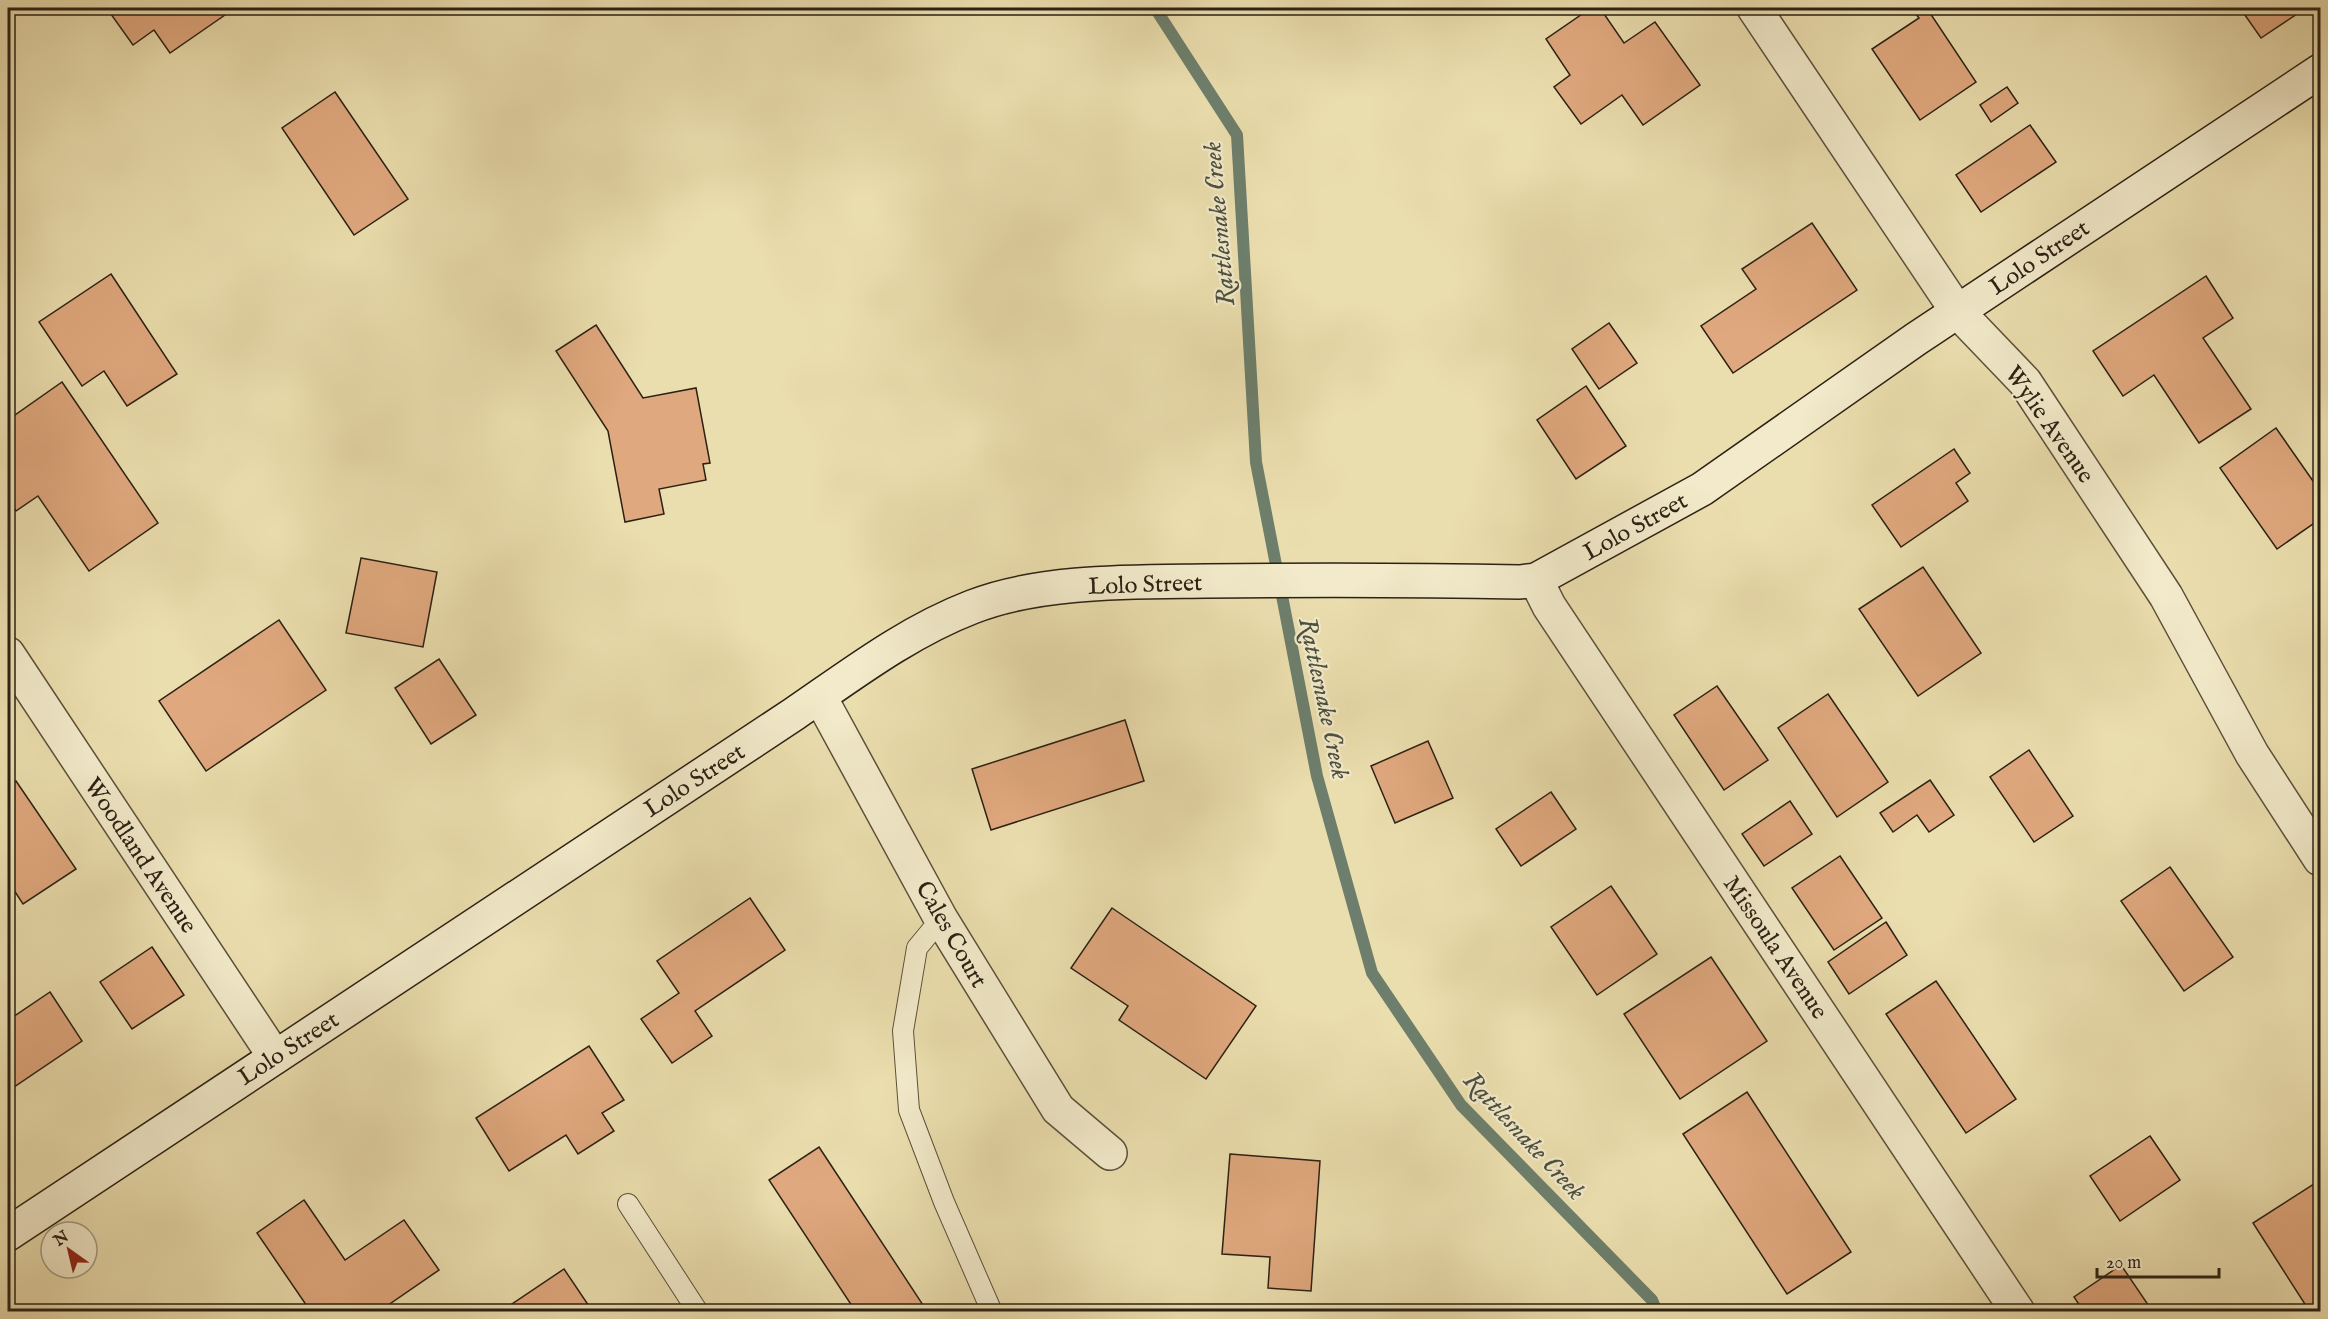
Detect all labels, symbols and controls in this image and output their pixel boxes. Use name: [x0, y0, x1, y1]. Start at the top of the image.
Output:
water label: Rattlesnake Creek: [1196, 140, 1243, 307]
street label: Lolo Street: [1984, 213, 2096, 303]
street label: Wylie Avenue: [1997, 360, 2101, 490]
street label: Lolo Street: [1578, 486, 1693, 569]
street label: Lolo Street: [1087, 568, 1203, 603]
water label: Rattlesnake Creek: [1290, 614, 1357, 783]
street label: Lolo Street: [638, 737, 751, 825]
street label: Woodland Avenue: [76, 772, 203, 940]
street label: Missoula Avenue: [1715, 870, 1834, 1026]
street label: Cales Court: [908, 876, 994, 994]
street label: Lolo Street: [232, 1005, 345, 1093]
water label: Rattlesnake Creek: [1456, 1065, 1593, 1208]
north arrow: [39, 1220, 99, 1280]
text: N: [50, 1227, 73, 1252]
scale bar: [2097, 1241, 2218, 1279]
text: 20 m: [2106, 1252, 2141, 1275]

